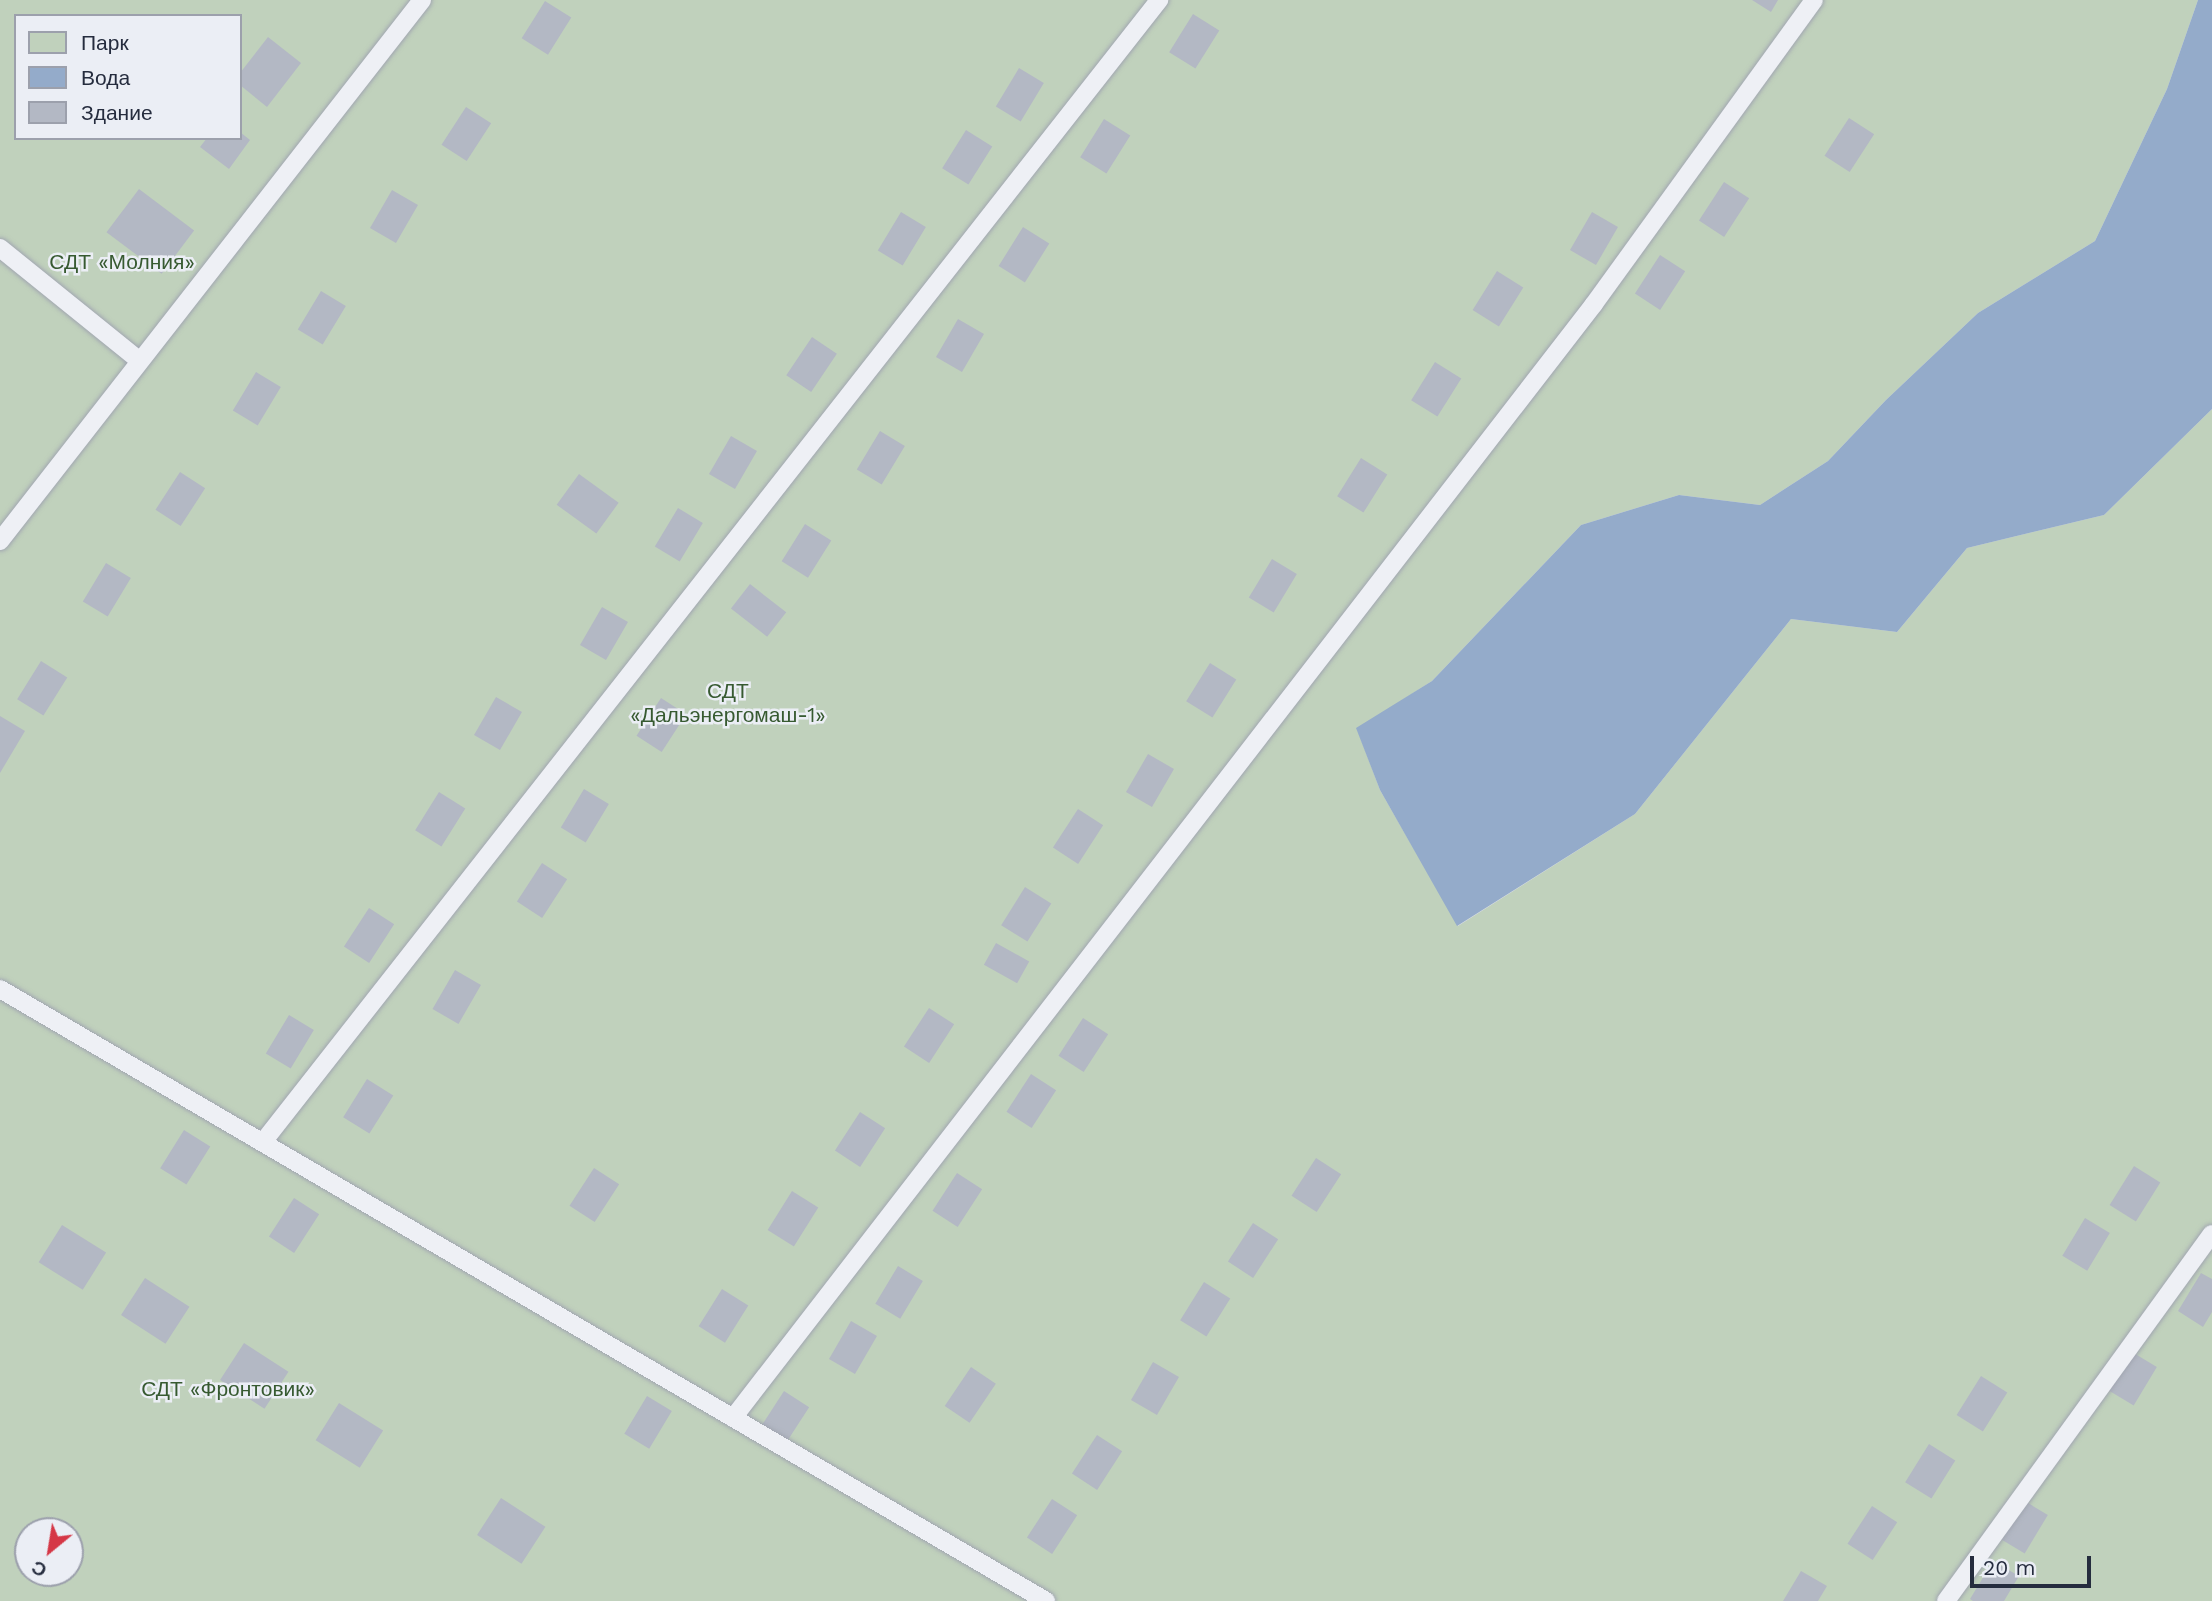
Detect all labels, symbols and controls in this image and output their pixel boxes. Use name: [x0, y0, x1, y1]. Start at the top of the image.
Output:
legend: [14, 14, 242, 140]
text: Парк: [81, 30, 129, 55]
text: Вода: [81, 65, 130, 90]
text: Здание: [81, 100, 153, 125]
park label: СДТ «Молния»: [49, 249, 195, 275]
park label: СДТ «Дальэнергомаш-1»: [630, 678, 826, 728]
park label: СДТ «Фронтовик»: [141, 1376, 315, 1402]
north arrow: [14, 1517, 84, 1587]
scale bar: [1974, 1542, 2095, 1586]
text: С: [28, 1555, 51, 1582]
text: 20 m: [1983, 1555, 2035, 1580]

